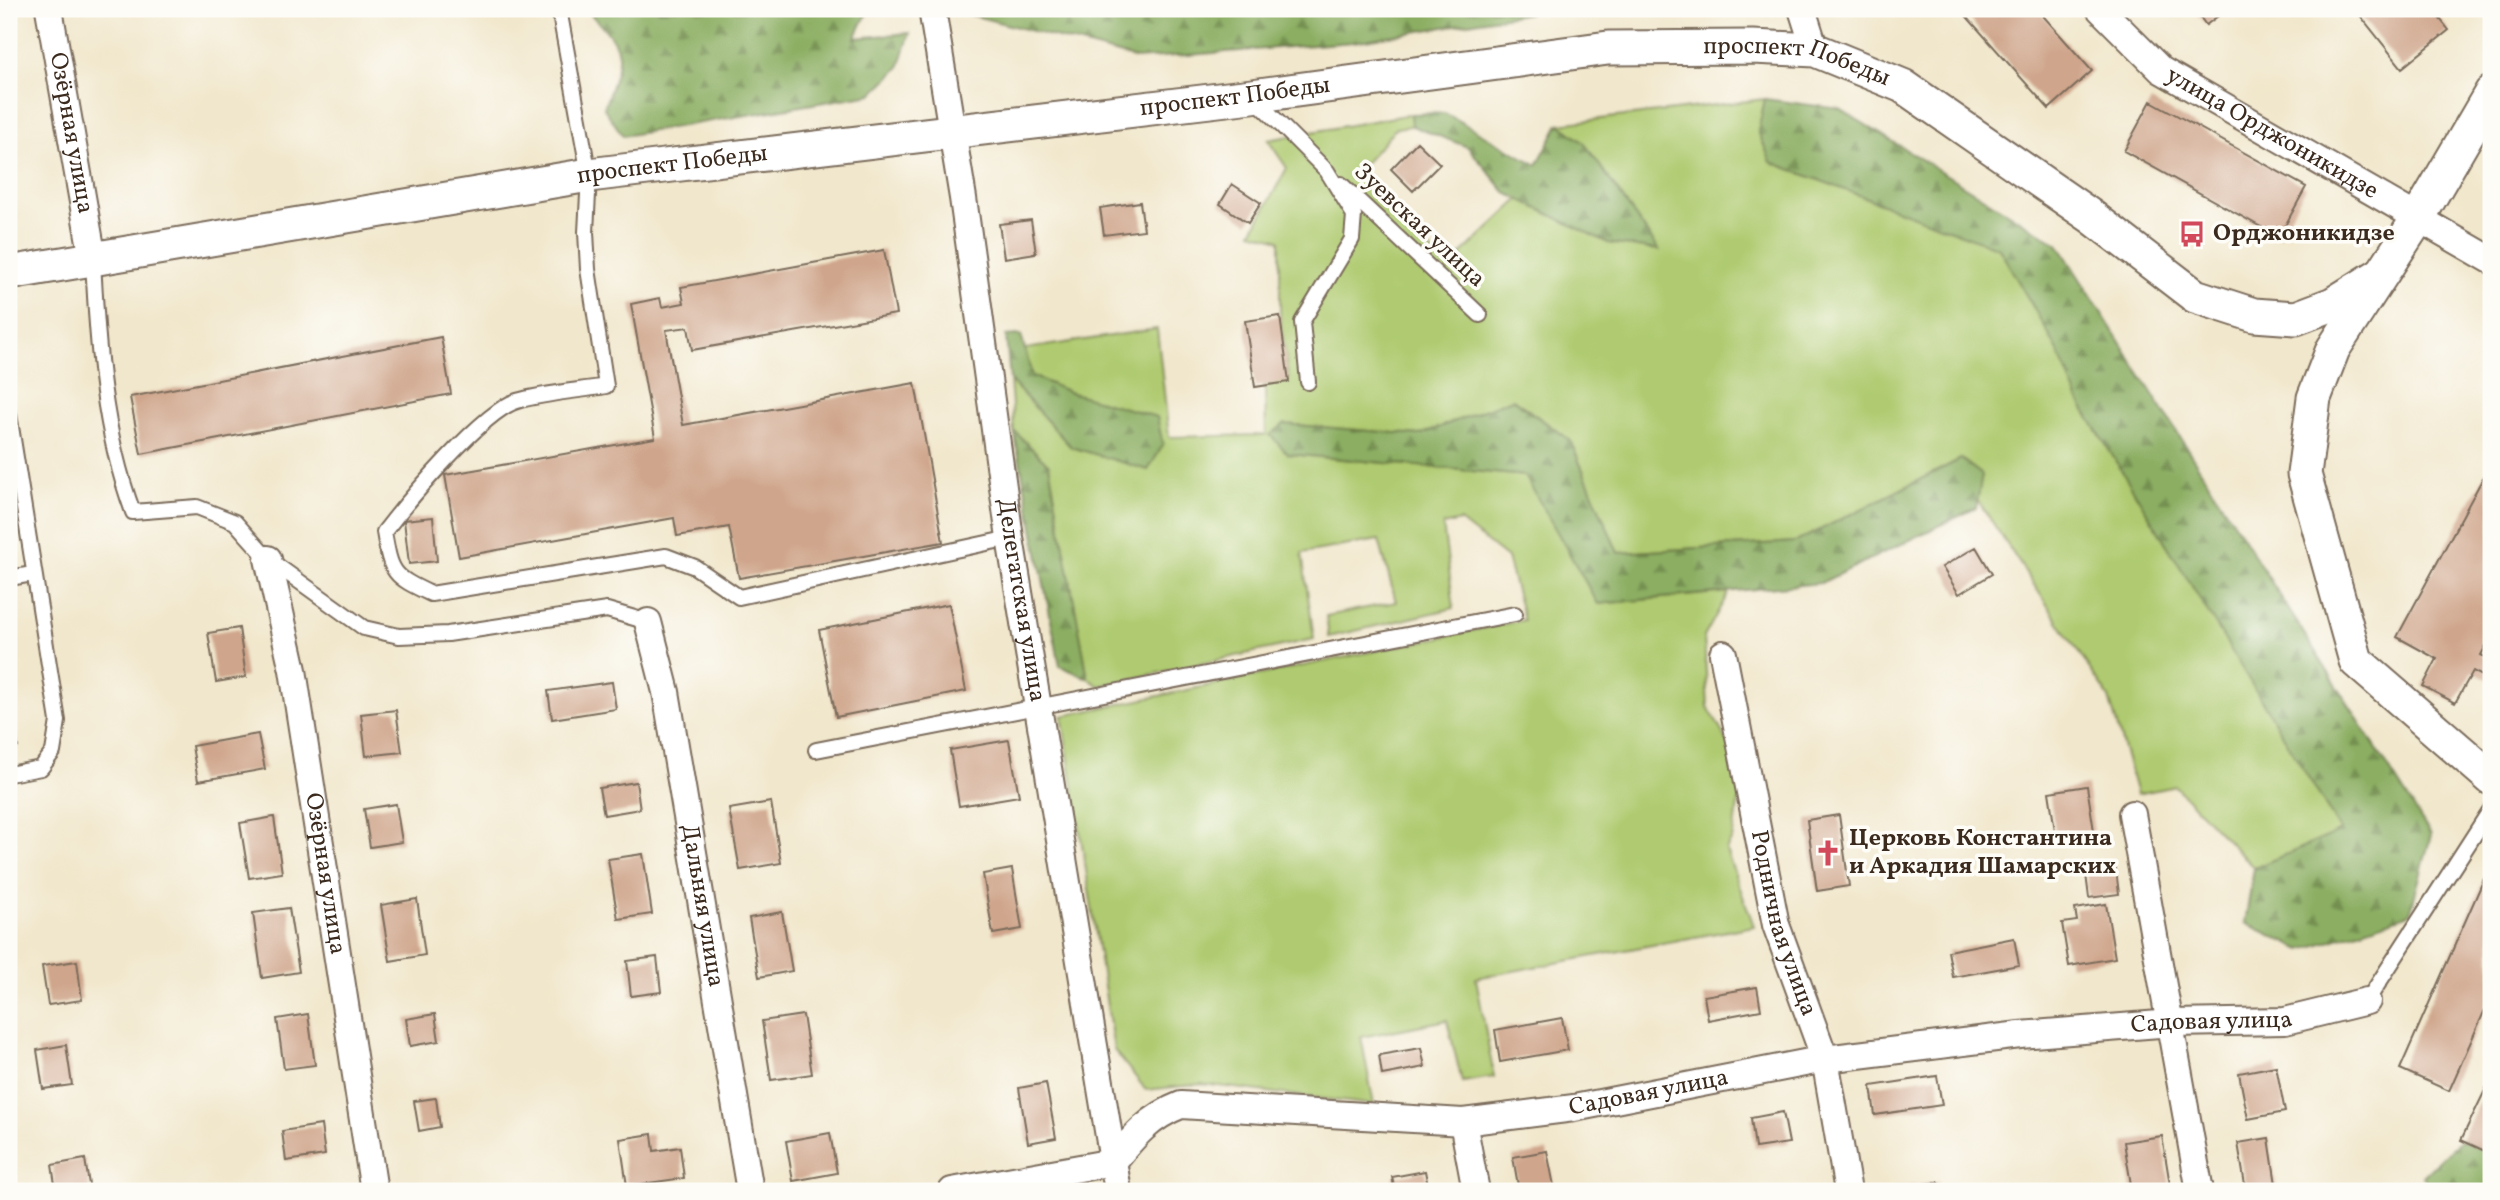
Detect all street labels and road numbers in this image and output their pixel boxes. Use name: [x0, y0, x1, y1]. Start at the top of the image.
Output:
street label: проспект Победы: [1703, 30, 1895, 96]
street label: Озёрная улица: [40, 50, 102, 216]
street label: улица Орджоникидзе: [2159, 59, 2384, 208]
street label: проспект Победы: [1138, 69, 1332, 126]
street label: проспект Победы: [574, 137, 769, 194]
street label: Зуевская улица: [1346, 156, 1492, 296]
street label: Делегатская улица: [988, 496, 1054, 705]
street label: Озёрная улица: [295, 791, 354, 957]
street label: Дальняя улица: [672, 822, 732, 990]
street label: Родничная улица: [1741, 827, 1825, 1021]
street label: Садовая улица: [2129, 1003, 2296, 1043]
street label: Садовая улица: [1566, 1061, 1731, 1126]

